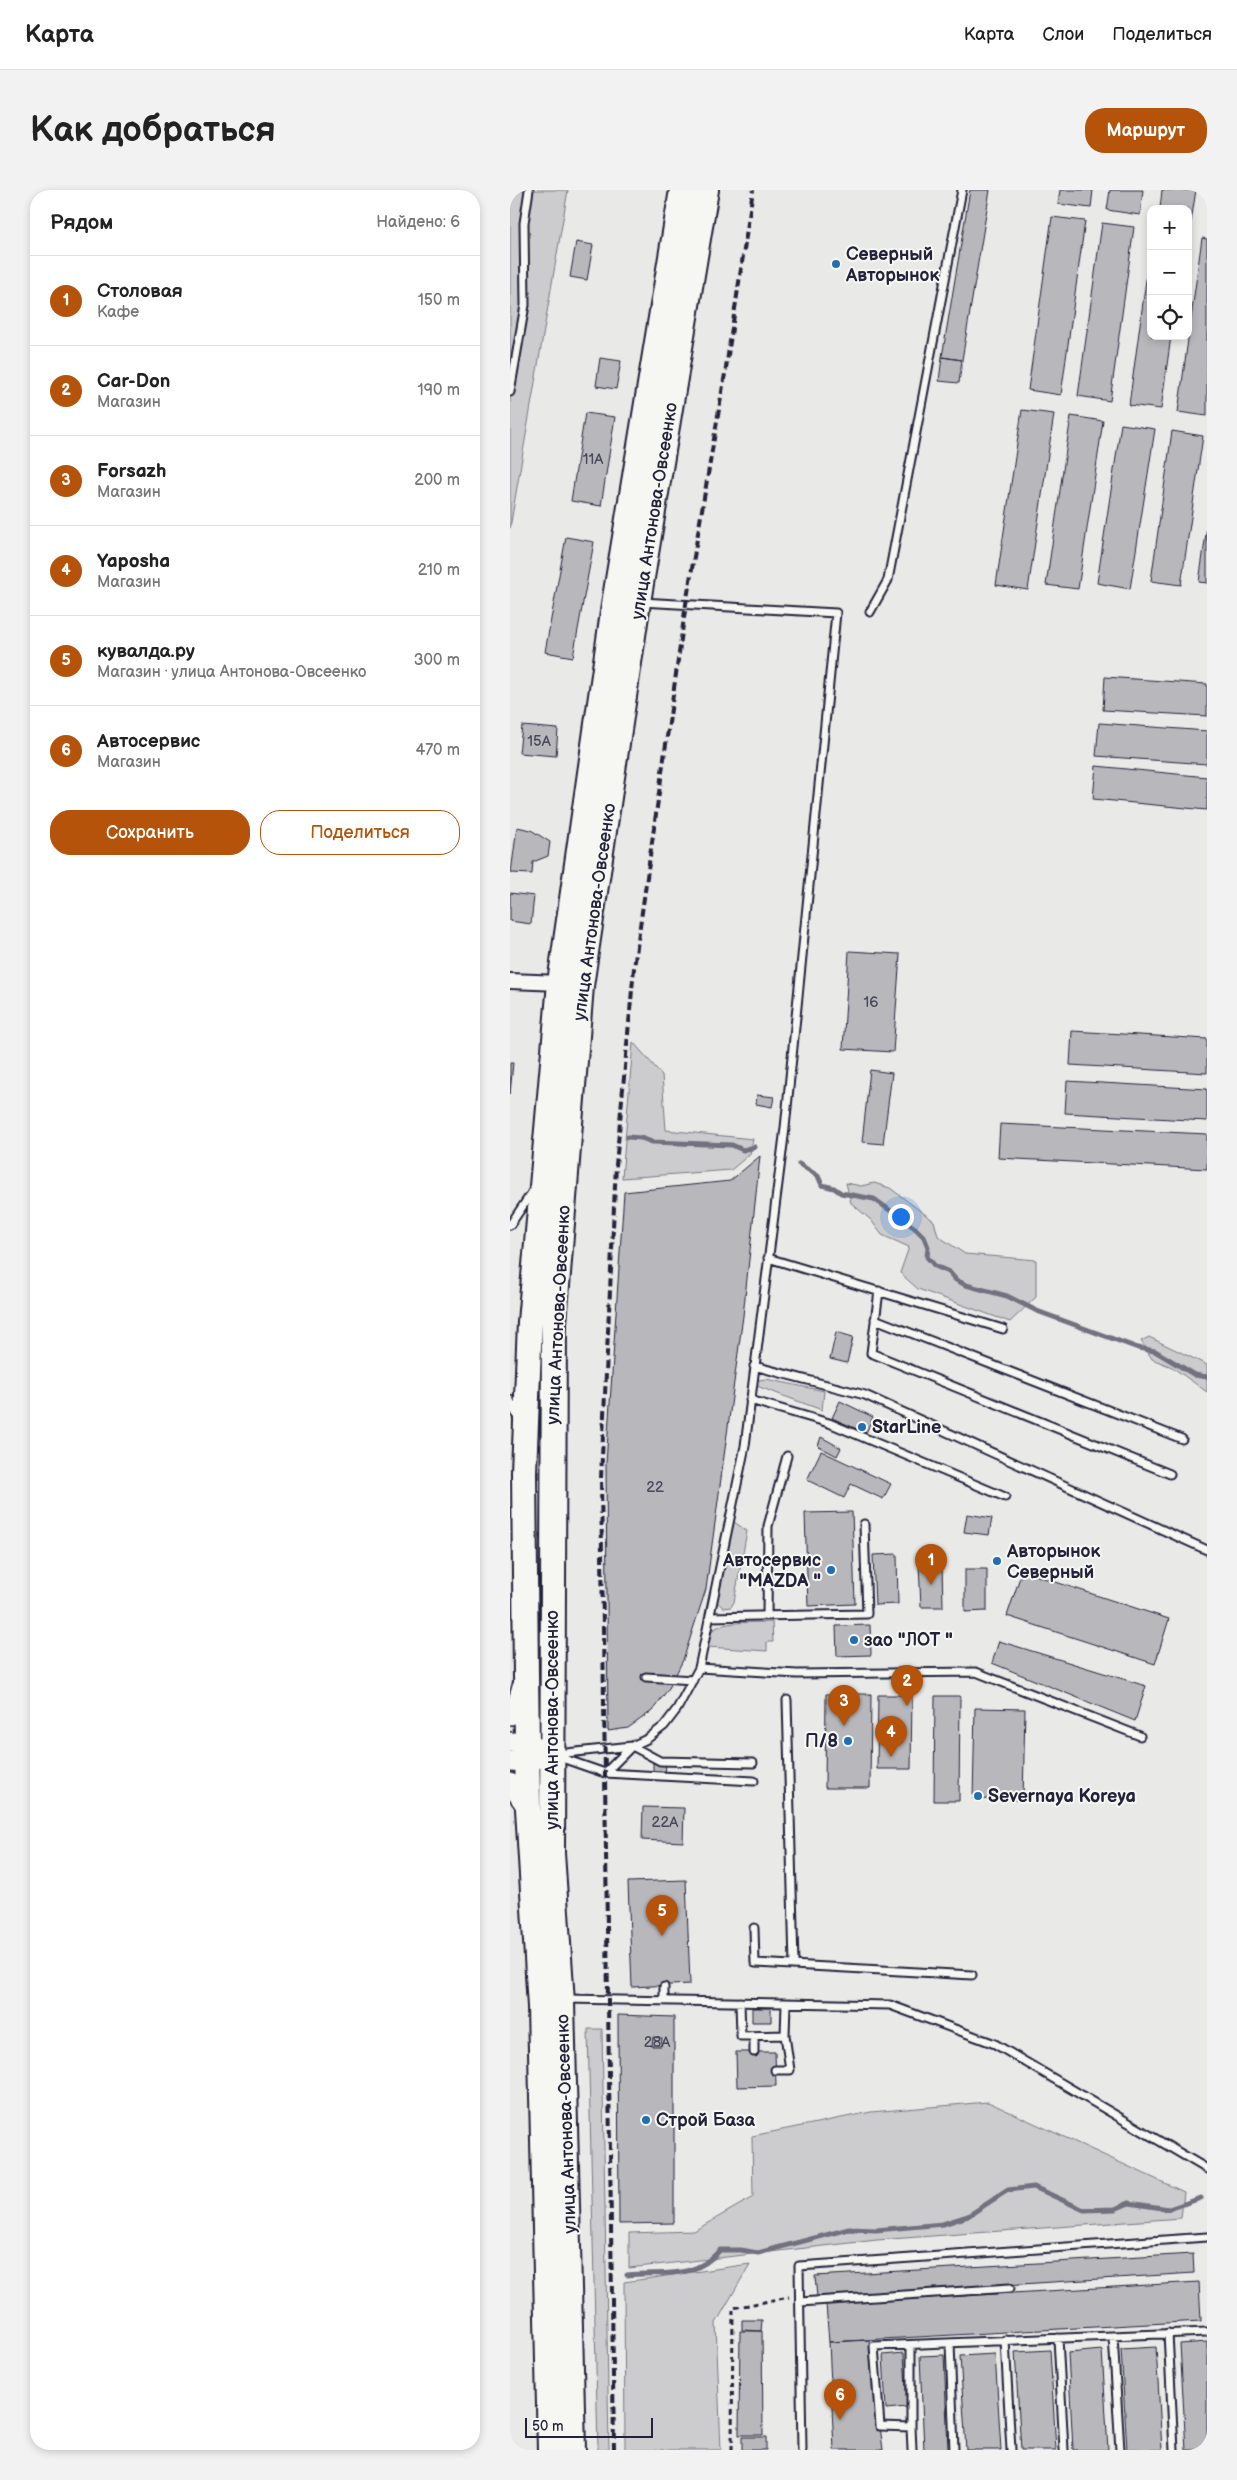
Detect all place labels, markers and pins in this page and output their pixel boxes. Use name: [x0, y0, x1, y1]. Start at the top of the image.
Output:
place label: Северный Авторынок: [845, 244, 939, 286]
marker: Северный Авторынок: [830, 258, 842, 270]
place label: StarLine: [872, 1417, 941, 1438]
marker: StarLine: [856, 1421, 868, 1433]
place label: Авторынок Северный: [1006, 1541, 1100, 1583]
pin: 1: [915, 1544, 947, 1585]
place label: Автосервис "MAZDA ": [722, 1550, 821, 1592]
marker: Авторынок Северный: [991, 1555, 1003, 1567]
marker: Автосервис "MAZDA ": [825, 1564, 837, 1576]
place label: зао "ЛОТ ": [864, 1630, 953, 1651]
marker: зао "ЛОТ ": [848, 1634, 860, 1646]
pin: 2: [891, 1665, 923, 1706]
pin: 3: [828, 1685, 860, 1726]
pin: 4: [875, 1716, 907, 1757]
place label: П/8: [805, 1731, 838, 1752]
marker: П/8: [842, 1735, 854, 1747]
place label: Severnaya Koreya: [988, 1786, 1136, 1807]
marker: Severnaya Koreya: [972, 1790, 984, 1802]
pin: 5: [646, 1895, 678, 1936]
place label: Строй База: [656, 2110, 756, 2131]
marker: Строй База: [640, 2114, 652, 2126]
pin: 6: [824, 2379, 856, 2420]

